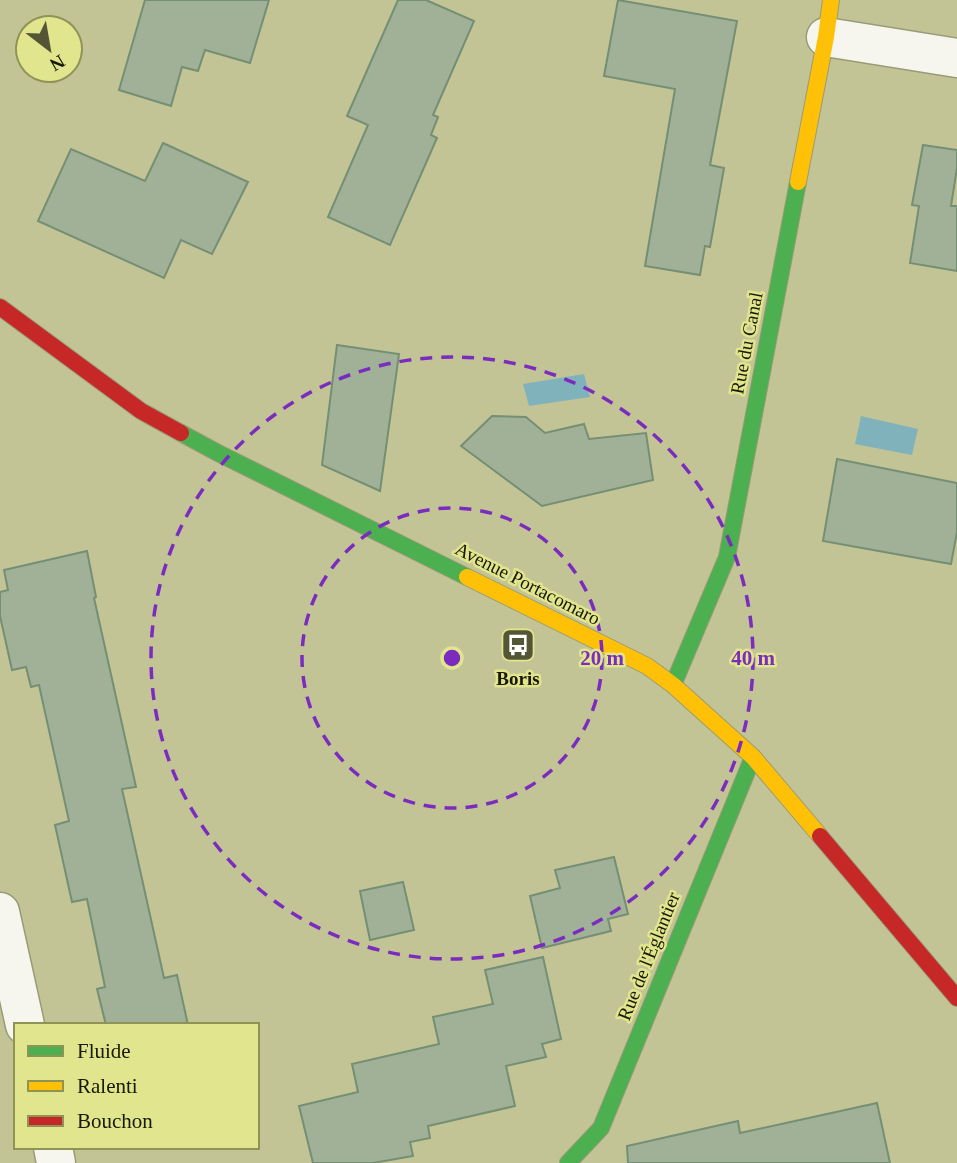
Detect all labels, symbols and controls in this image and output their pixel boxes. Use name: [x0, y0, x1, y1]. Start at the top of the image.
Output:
north arrow: [14, 14, 84, 84]
text: N: [46, 51, 69, 76]
street label: Rue du Canal: [726, 290, 767, 396]
street label: Avenue Portacomaro: [452, 538, 604, 629]
bus stop icon: Boris: [499, 626, 537, 664]
centre of rings: [440, 646, 464, 670]
text: 20 m: [580, 646, 624, 670]
text: 40 m: [731, 646, 775, 670]
place label: Boris: [496, 668, 540, 689]
street label: Rue de l'Églantier: [613, 888, 684, 1023]
legend: [14, 1023, 259, 1149]
text: Fluide: [77, 1039, 131, 1063]
text: Ralenti: [77, 1074, 138, 1098]
text: Bouchon: [77, 1109, 153, 1133]

